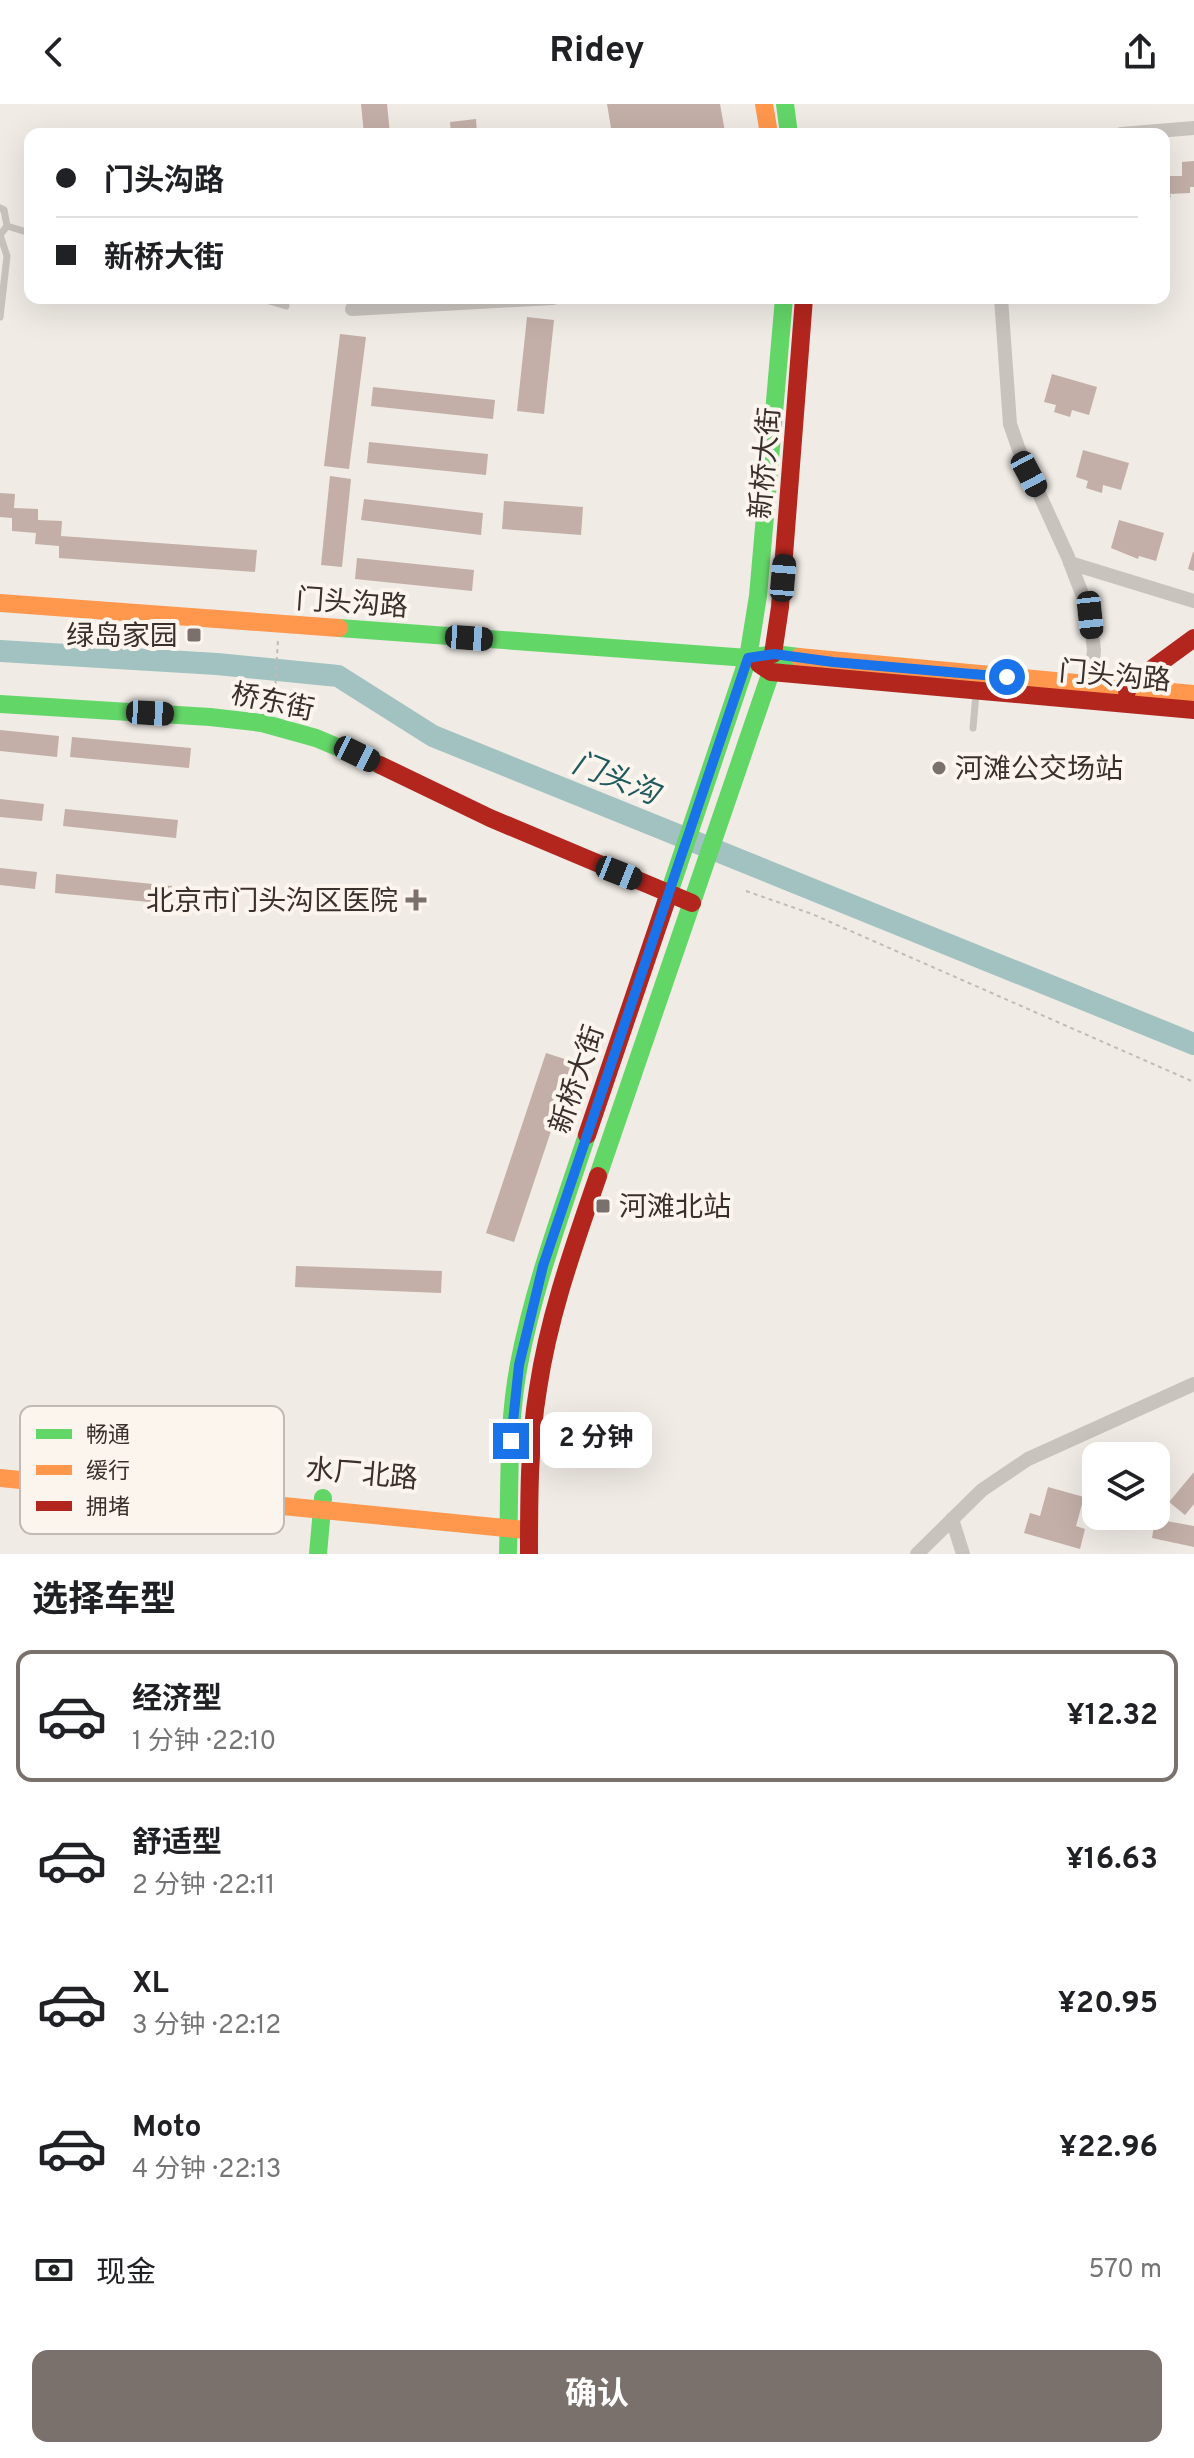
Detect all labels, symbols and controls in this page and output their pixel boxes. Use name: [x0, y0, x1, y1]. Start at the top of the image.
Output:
text: Ridey: [549, 29, 645, 75]
icon: back: [32, 30, 76, 74]
icon: share: [1118, 30, 1162, 74]
text: 门头沟路: [104, 164, 224, 201]
text: 新桥大街: [104, 241, 224, 278]
street label: 新桥大街: [744, 406, 790, 521]
car: [1007, 447, 1051, 501]
car: [769, 553, 797, 603]
street label: 门头沟路: [295, 583, 409, 627]
car: [1076, 590, 1104, 640]
place label: 绿岛家园: [66, 620, 178, 656]
car: [444, 624, 494, 652]
marker: 绿岛家园: [185, 626, 203, 644]
street label: 门头沟路: [1057, 655, 1172, 701]
route start: [989, 659, 1025, 695]
street label: 桥东街: [228, 678, 317, 730]
car: [125, 700, 175, 726]
car: [330, 733, 384, 775]
water label: 门头沟: [566, 746, 666, 815]
place label: 河滩公交场站: [955, 753, 1123, 789]
marker: 河滩公交场站: [930, 759, 948, 777]
car: [592, 853, 646, 893]
place label: 北京市门头沟区医院: [146, 885, 398, 921]
marker: 北京市门头沟区医院: [405, 889, 427, 911]
street label: 新桥大街: [544, 1021, 614, 1139]
place label: 河滩北站: [619, 1191, 731, 1227]
marker: 河滩北站: [594, 1197, 612, 1215]
legend: [20, 1406, 284, 1534]
callout: 2 分钟: [539, 1413, 651, 1469]
text: 畅通: [86, 1423, 130, 1450]
route end: [493, 1423, 529, 1459]
text: 2 分钟: [559, 1423, 633, 1456]
map controls: [1082, 1442, 1170, 1530]
button: layers: [1082, 1442, 1170, 1530]
street label: 水厂北路: [304, 1453, 419, 1499]
text: 缓行: [86, 1459, 130, 1486]
text: 拥堵: [86, 1495, 130, 1522]
text: 选择车型: [32, 1579, 176, 1625]
icon: car: [36, 1680, 108, 1752]
text: 经济型: [132, 1682, 222, 1719]
text: ¥12.32: [1066, 1698, 1158, 1735]
text: 1 分钟 · 22:10: [132, 1726, 276, 1759]
icon: car: [36, 1824, 108, 1896]
text: 舒适型: [132, 1826, 222, 1863]
text: ¥16.63: [1066, 1842, 1158, 1879]
text: 2 分钟 · 22:11: [132, 1870, 275, 1903]
text: XL: [132, 1966, 169, 2003]
icon: car: [36, 1968, 108, 2040]
text: ¥20.95: [1058, 1986, 1158, 2023]
text: 3 分钟 · 22:12: [132, 2010, 281, 2043]
text: Moto: [132, 2110, 202, 2147]
icon: car: [36, 2112, 108, 2184]
text: ¥22.96: [1059, 2130, 1158, 2167]
text: 4 分钟 · 22:13: [132, 2154, 282, 2187]
icon: cash: [32, 2248, 76, 2292]
text: 570 m: [1088, 2254, 1162, 2287]
text: 现金: [96, 2256, 156, 2293]
button: 确认: [32, 2350, 1162, 2442]

